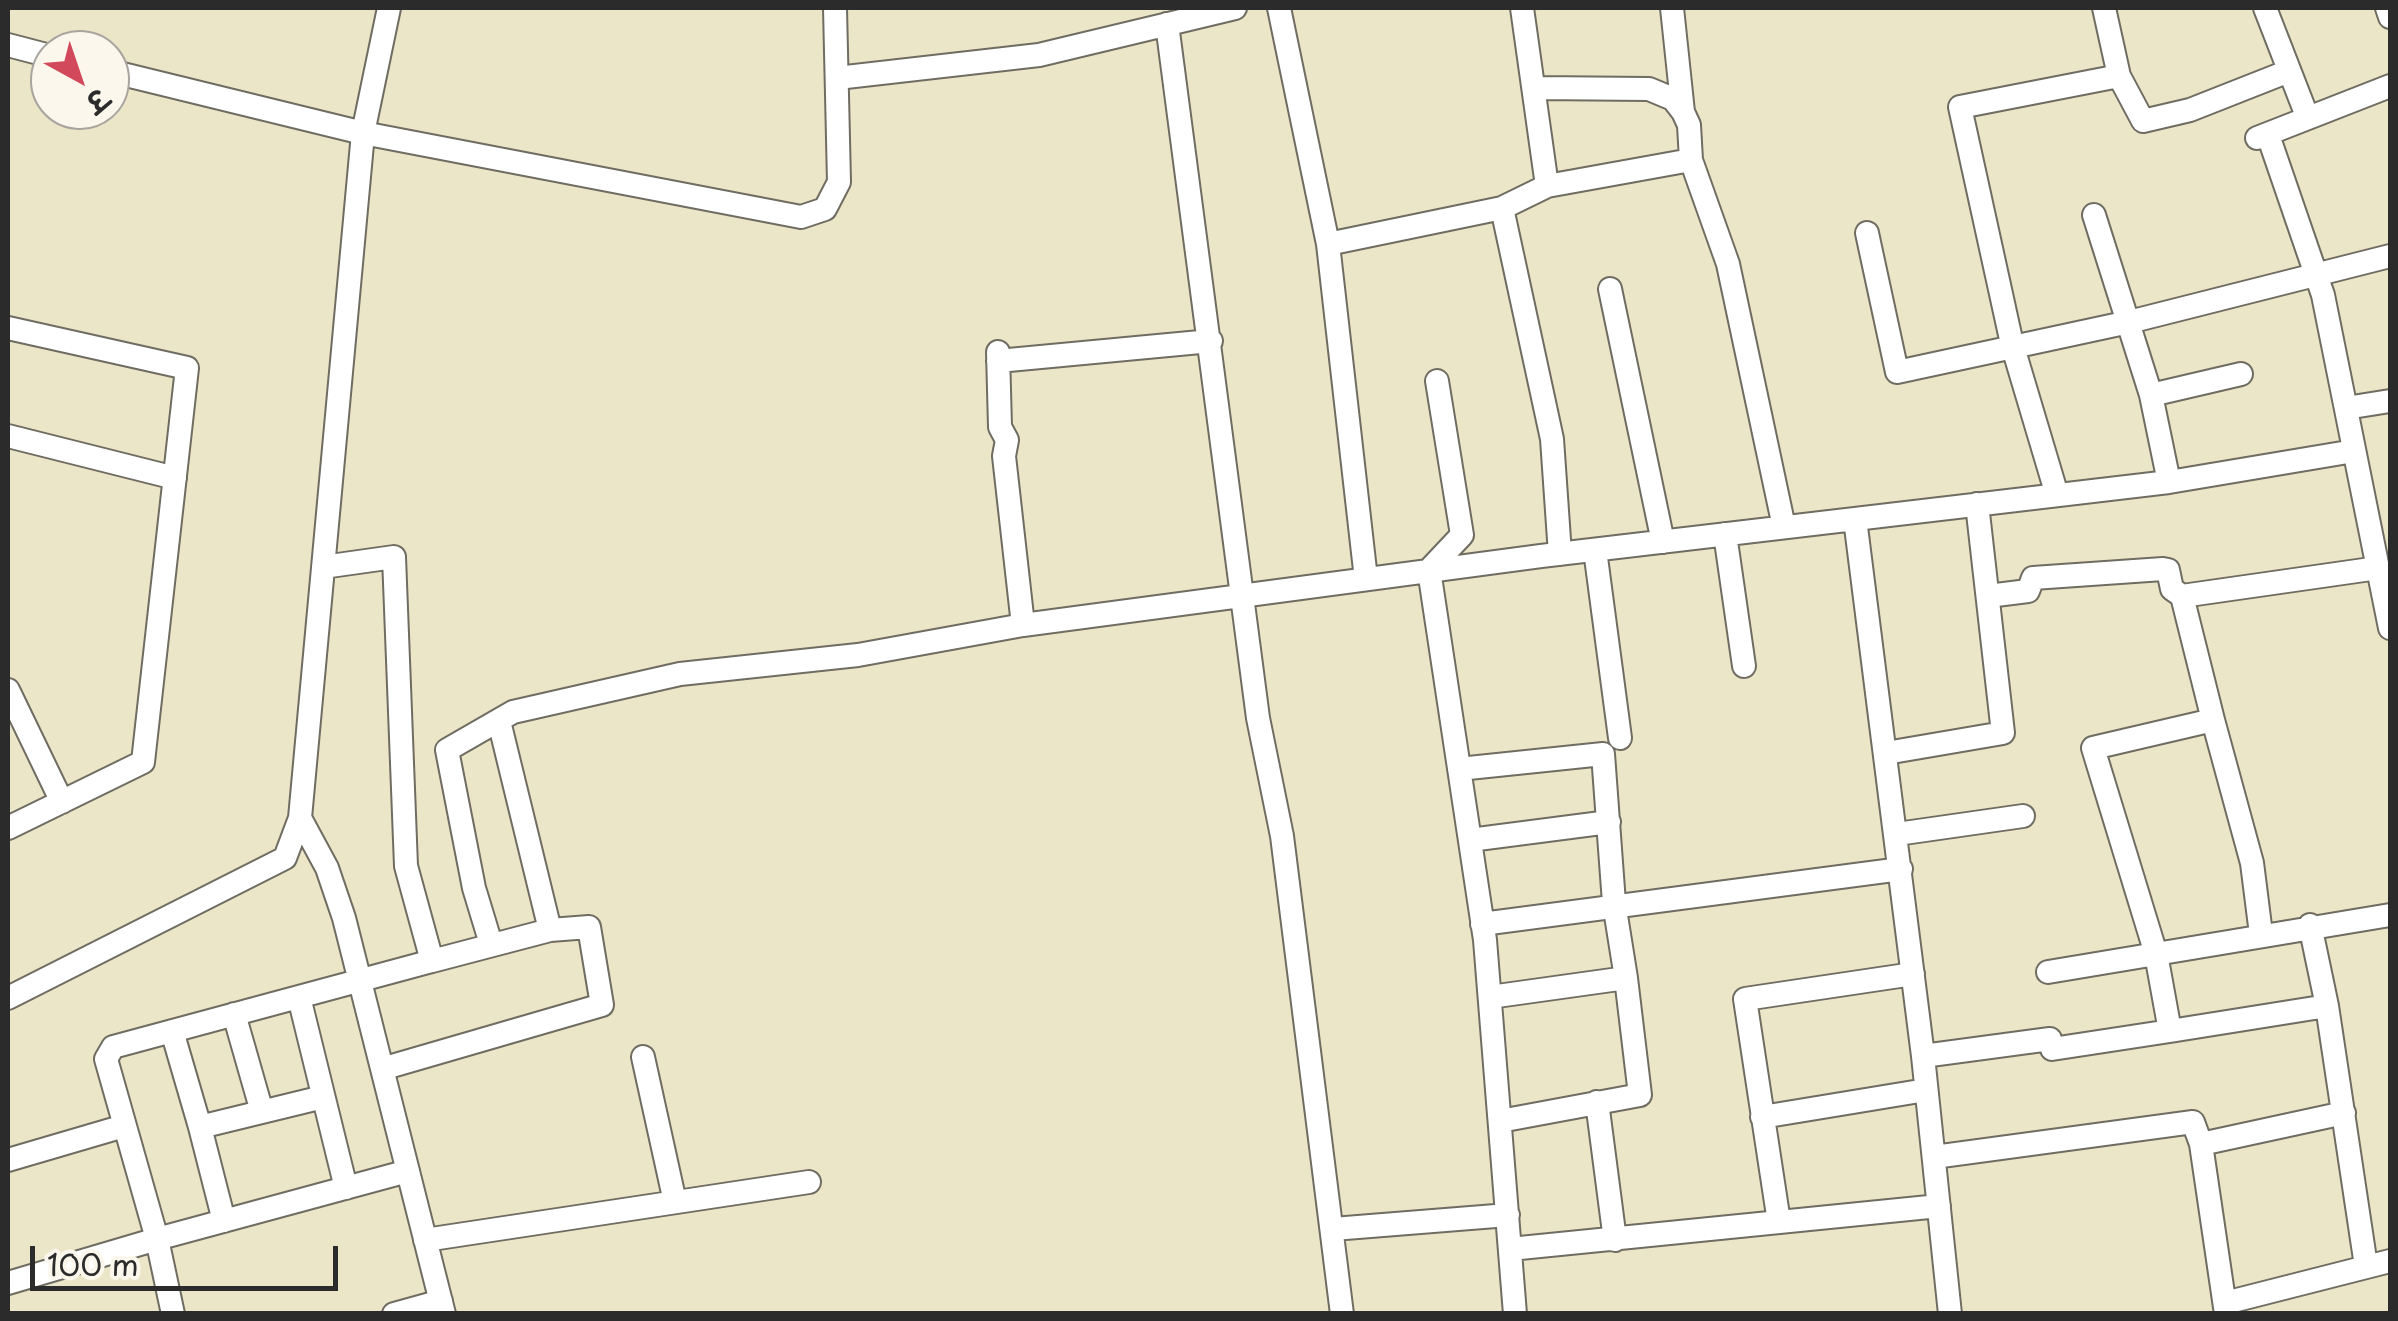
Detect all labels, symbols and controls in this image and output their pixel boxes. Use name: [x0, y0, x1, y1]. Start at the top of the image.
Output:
north arrow: [30, 30, 130, 130]
text: उ: [77, 79, 119, 124]
scale bar: [35, 1226, 342, 1288]
text: 100 m: [47, 1241, 139, 1286]

